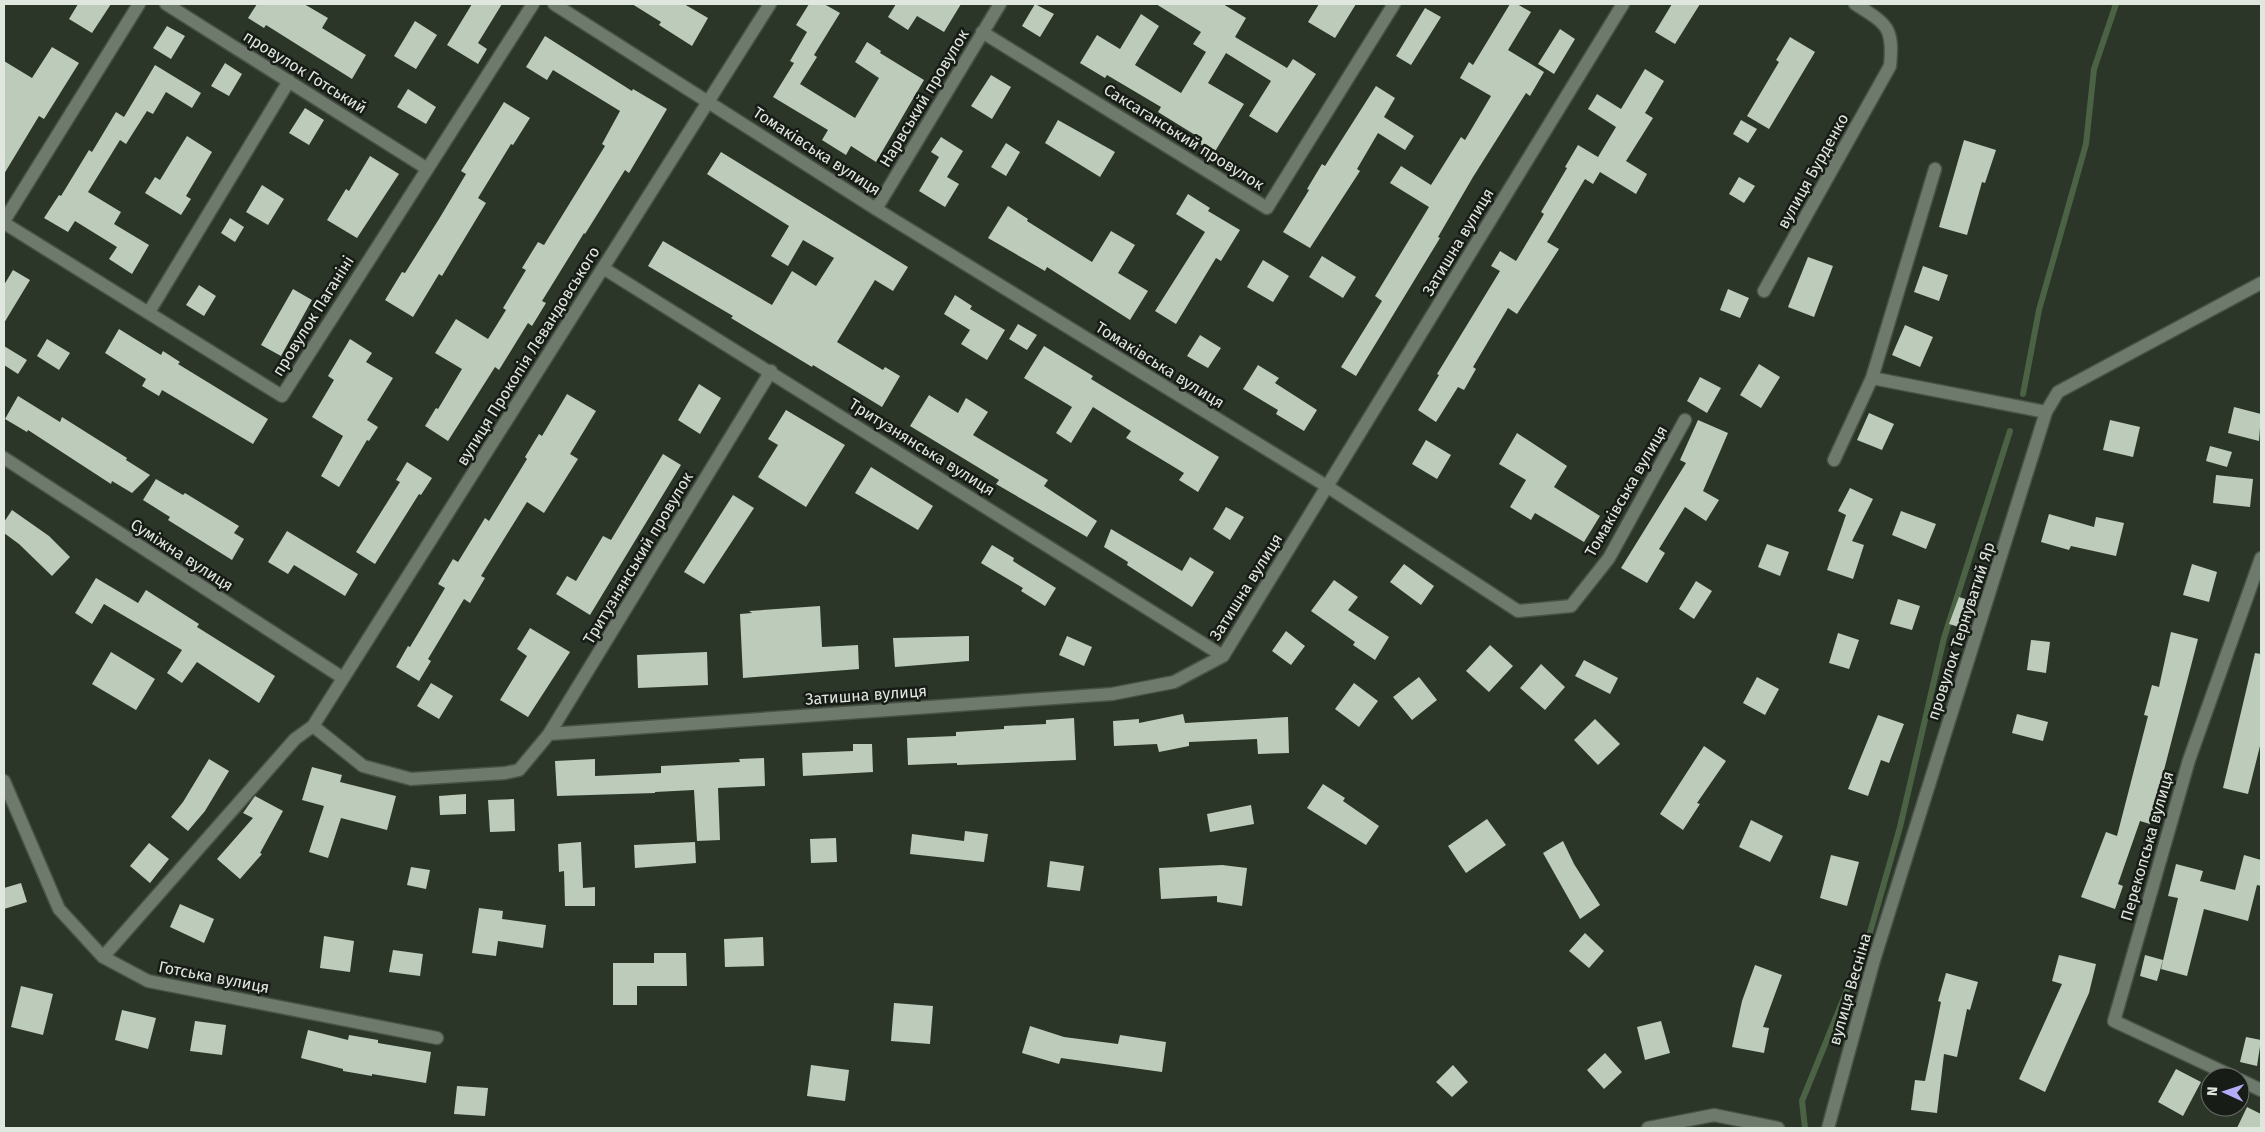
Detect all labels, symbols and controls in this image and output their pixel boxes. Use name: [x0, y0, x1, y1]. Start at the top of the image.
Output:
street label: Нарвський провулок: [875, 25, 973, 170]
street label: провулок Готський: [240, 26, 370, 118]
street label: Саксаганський провулок: [1100, 80, 1268, 195]
street label: Томаківська вулиця: [750, 103, 884, 199]
street label: вулиця Бурденко: [1773, 110, 1853, 232]
street label: Затишна вулиця: [1418, 185, 1498, 299]
street label: вулиця Прокопія Левандовського: [452, 243, 604, 469]
street label: провулок Паганіні: [268, 252, 358, 380]
street label: Томаківська вулиця: [1092, 318, 1228, 412]
street label: Тритузнянська вулиця: [846, 394, 998, 500]
street label: Томаківська вулиця: [1581, 422, 1671, 560]
street label: Тритузнянський провулок: [579, 468, 697, 647]
street label: Суміжна вулиця: [127, 515, 237, 595]
street label: Затишна вулиця: [1206, 530, 1286, 644]
street label: провулок Тернуватий Яр: [1923, 540, 1999, 722]
street label: Затишна вулиця: [804, 681, 928, 709]
street label: Перекопська вулиця: [2116, 769, 2178, 923]
street label: вулиця Весніна: [1825, 931, 1875, 1047]
street label: Готська вулиця: [157, 957, 271, 997]
north arrow: [2200, 1067, 2250, 1117]
text: N: [2204, 1086, 2221, 1096]

